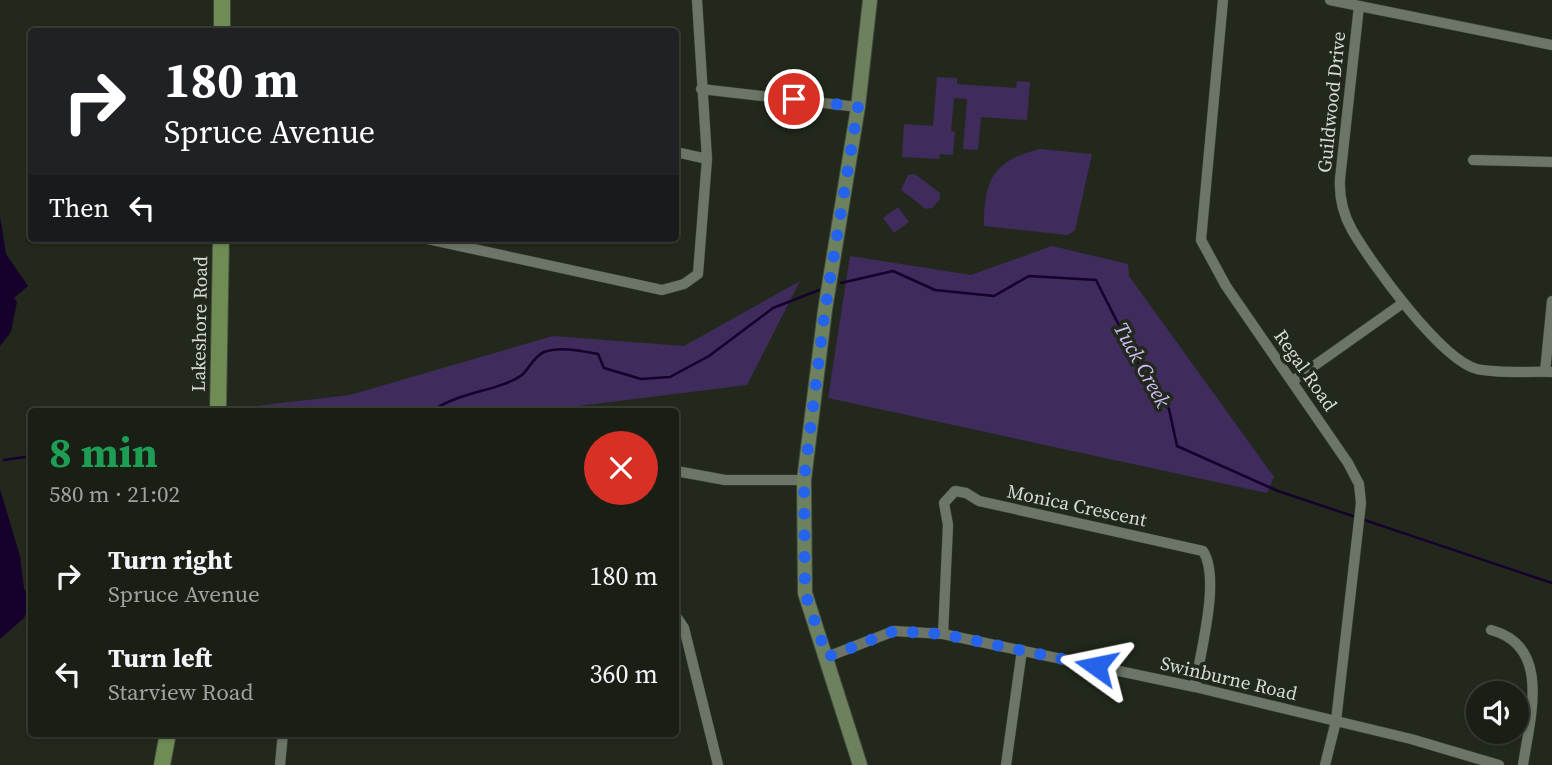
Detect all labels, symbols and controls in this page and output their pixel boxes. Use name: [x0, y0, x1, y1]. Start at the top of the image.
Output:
street label: Guildwood Drive: [1311, 30, 1351, 174]
text: 180 m: [164, 46, 299, 113]
icon: right: [49, 56, 140, 147]
pin: [764, 69, 824, 129]
icon: arrive: [775, 80, 813, 118]
text: Spruce Avenue: [164, 110, 375, 154]
icon: left: [123, 189, 161, 227]
text: Then: [49, 190, 109, 226]
street label: Lakeshore Road: [185, 256, 213, 392]
water label: Tuck Creek: [1107, 317, 1178, 413]
street label: Regal Road: [1268, 324, 1344, 416]
text: 8 min: [49, 423, 158, 481]
button: close: [584, 431, 658, 505]
text: 580 m · 21:02: [49, 478, 180, 510]
street label: Monica Crescent: [1005, 478, 1150, 533]
text: Turn right: [108, 542, 232, 578]
icon: right: [49, 557, 87, 595]
text: 180 m: [590, 558, 658, 594]
text: Spruce Avenue: [108, 578, 260, 610]
position arrow: [1059, 629, 1133, 703]
text: Turn left: [108, 640, 212, 676]
street label: Swinburne Road: [1158, 650, 1300, 706]
icon: left: [49, 655, 87, 693]
text: 360 m: [590, 656, 658, 692]
text: Starview Road: [108, 676, 254, 708]
map controls: [1466, 681, 1529, 744]
button: sound: [1466, 681, 1529, 744]

